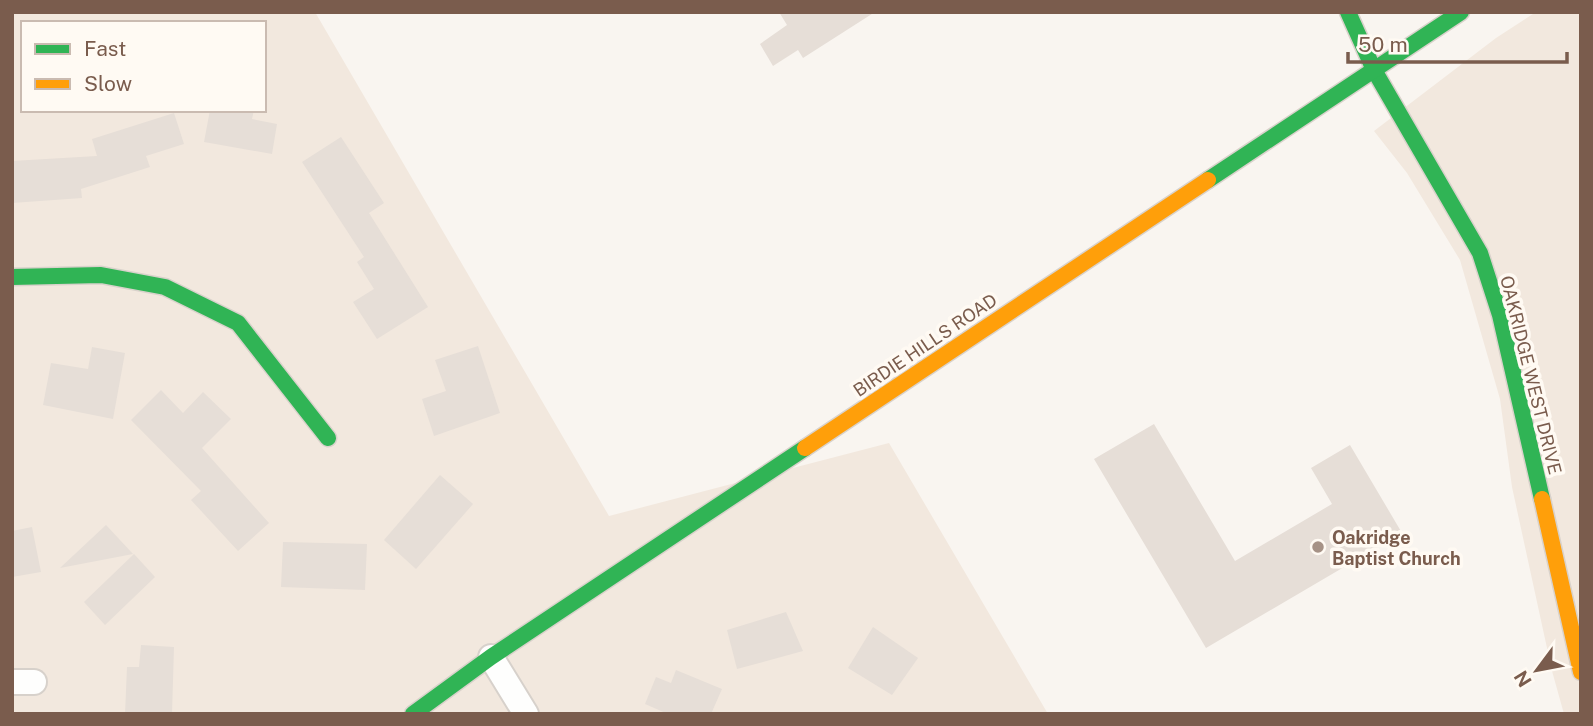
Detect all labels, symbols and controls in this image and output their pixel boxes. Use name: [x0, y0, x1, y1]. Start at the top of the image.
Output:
legend: [21, 21, 266, 112]
scale bar: [1348, 21, 1567, 65]
text: 50 m: [1358, 32, 1408, 57]
text: Fast: [84, 36, 126, 61]
text: Slow: [84, 71, 132, 96]
street label: OAKRIDGE WEST DRIVE: [1496, 274, 1566, 476]
street label: BIRDIE HILLS ROAD: [849, 289, 1001, 401]
place label: Oakridge Baptist Church: [1332, 527, 1461, 569]
marker: Oakridge Baptist Church: [1310, 539, 1326, 555]
north arrow: [1502, 635, 1572, 705]
text: N: [1509, 667, 1536, 691]

